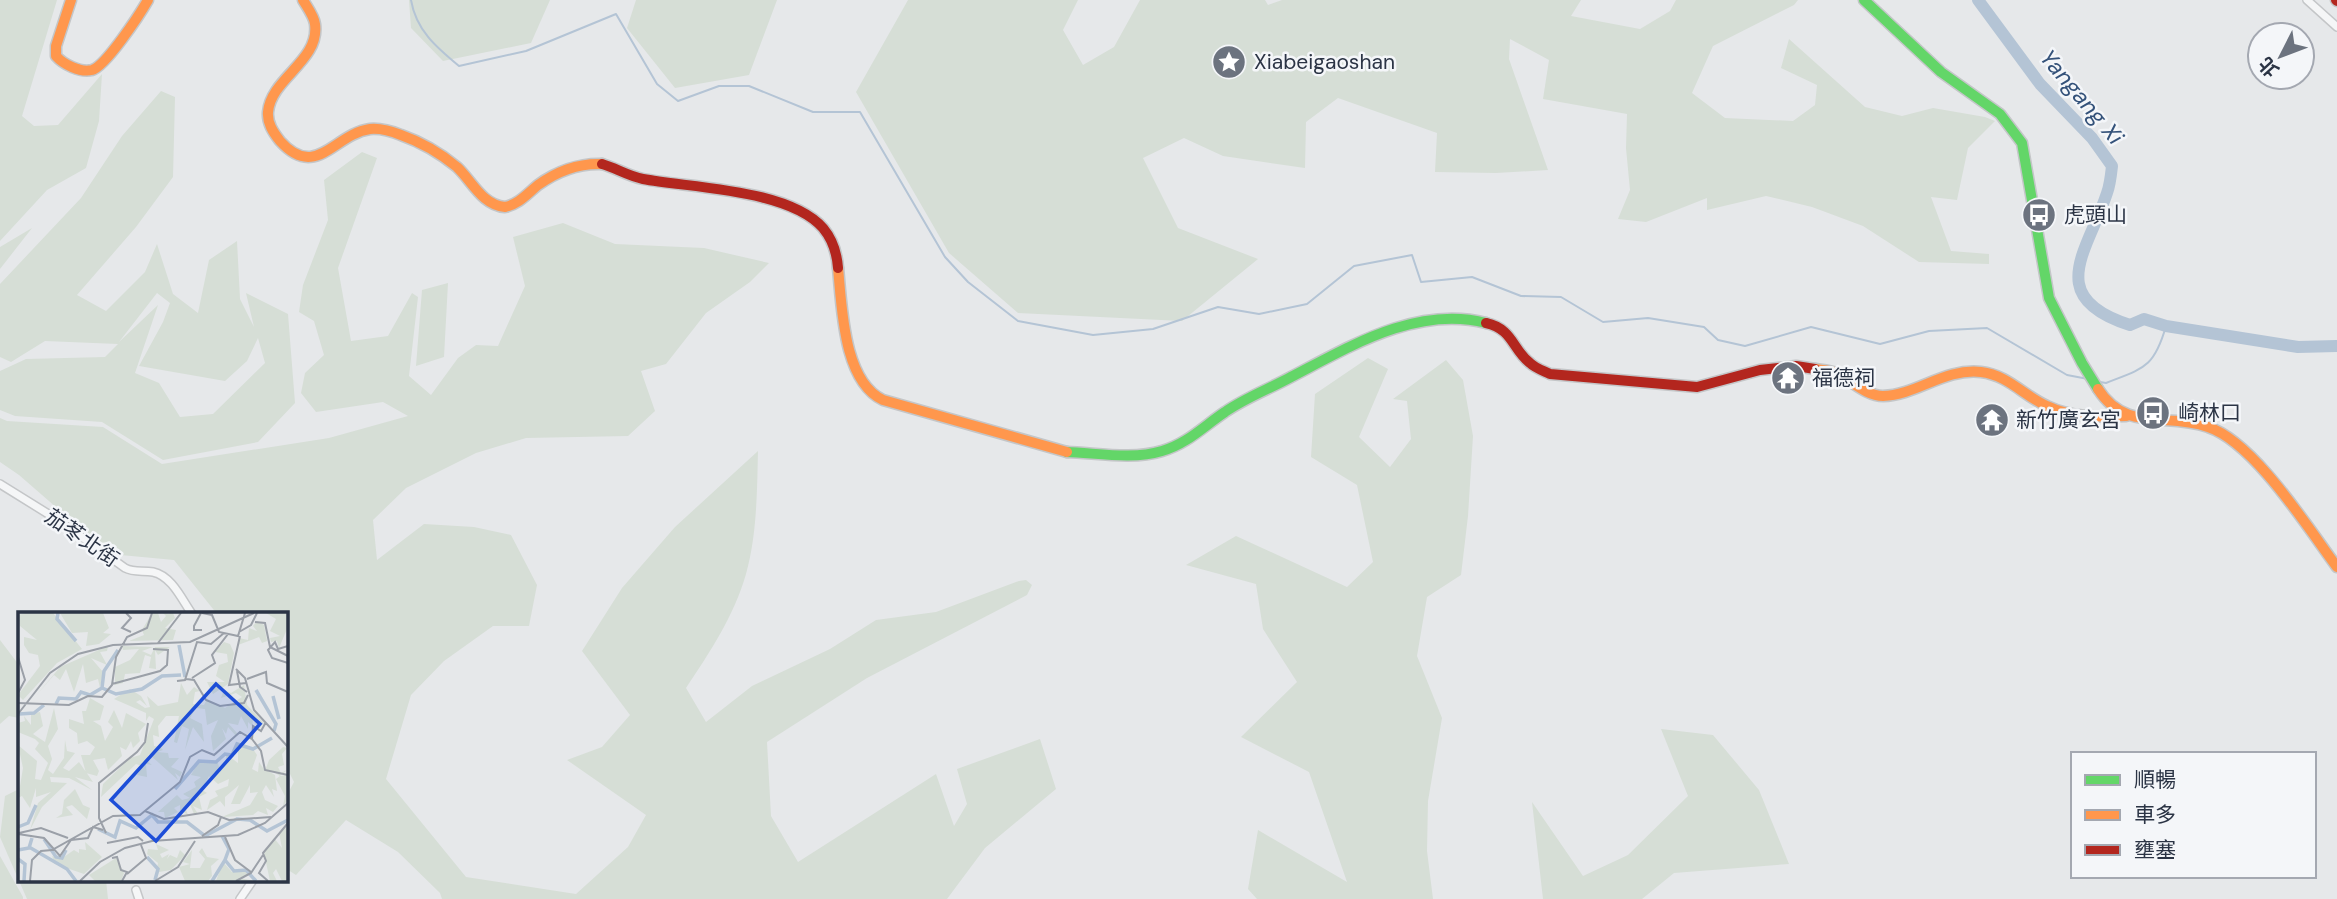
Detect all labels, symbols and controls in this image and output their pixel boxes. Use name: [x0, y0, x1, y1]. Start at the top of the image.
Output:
north arrow: [2246, 21, 2316, 91]
place icon: Xiabeigaoshan: [1210, 43, 1248, 81]
water label: Yangang Xi: [2033, 43, 2131, 151]
place label: Xiabeigaoshan: [1254, 48, 1395, 76]
text: 北: [2253, 52, 2284, 82]
bus stop icon: 虎頭山: [2020, 196, 2058, 234]
place label: 虎頭山: [2064, 201, 2127, 229]
temple icon: 福德祠: [1769, 359, 1807, 397]
place label: 福德祠: [1812, 364, 1875, 392]
bus stop icon: 崎林口: [2134, 394, 2172, 432]
place label: 崎林口: [2178, 399, 2241, 427]
temple icon: 新竹廣玄宮: [1973, 401, 2011, 439]
place label: 新竹廣玄宮: [2016, 406, 2121, 434]
street label: 茄苳北街: [40, 502, 124, 574]
inset map: [18, 612, 287, 881]
legend: [2071, 752, 2316, 878]
text: 順暢: [2134, 766, 2176, 794]
text: 車多: [2134, 801, 2176, 829]
text: 壅塞: [2134, 836, 2176, 864]

